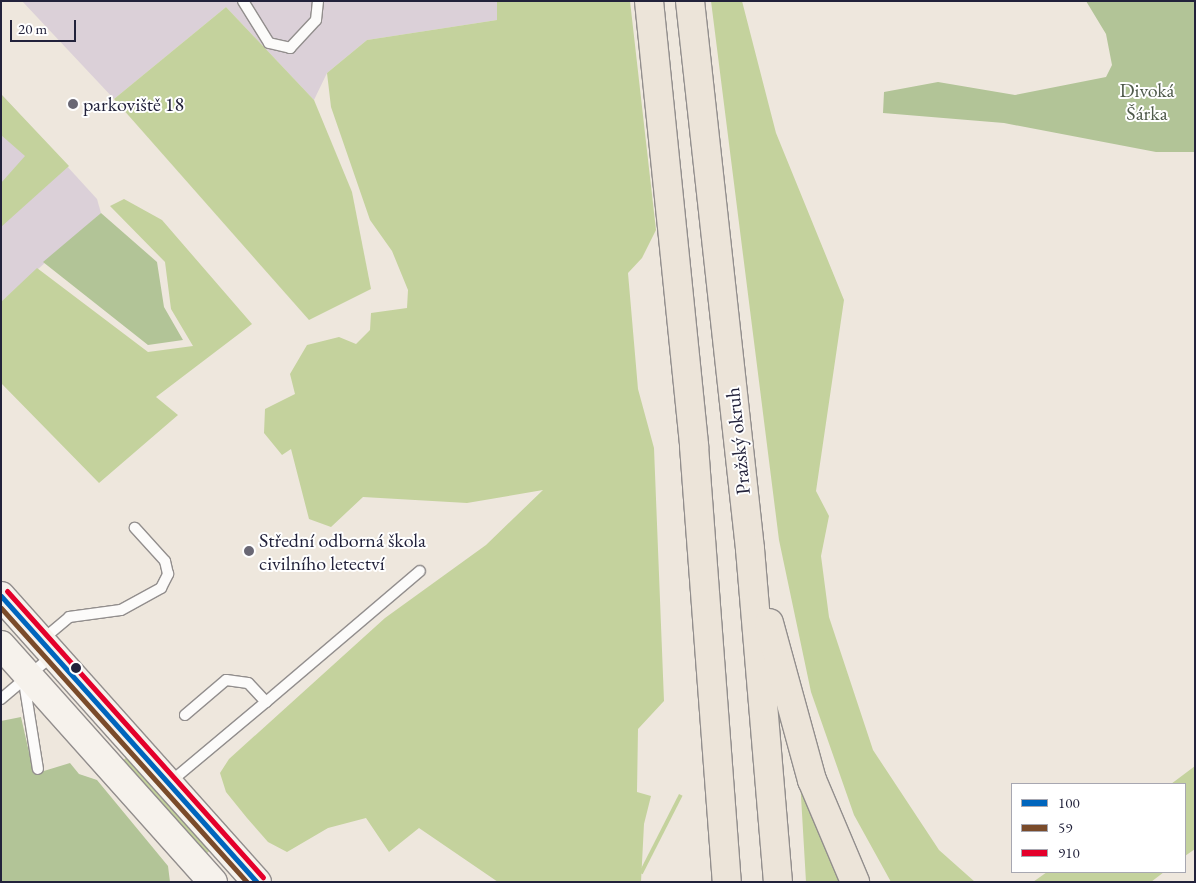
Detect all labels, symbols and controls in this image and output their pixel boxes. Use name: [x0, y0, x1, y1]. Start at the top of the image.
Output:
scale bar: [12, 10, 79, 42]
text: 20 m: [18, 19, 47, 38]
park label: Divoká Šárka: [1119, 79, 1175, 126]
place label: parkoviště 18: [83, 92, 184, 116]
marker: parkoviště 18: [67, 98, 79, 110]
street label: Pražský okruh: [720, 386, 756, 496]
place label: Střední odborná škola civilního letectví: [259, 528, 426, 575]
marker: Střední odborná škola civilního letectví: [243, 545, 255, 557]
unlabelled marker: [71, 663, 81, 673]
legend: [1011, 783, 1186, 873]
text: 100: [1058, 793, 1080, 812]
text: 59: [1058, 818, 1072, 837]
text: 910: [1058, 843, 1080, 862]

